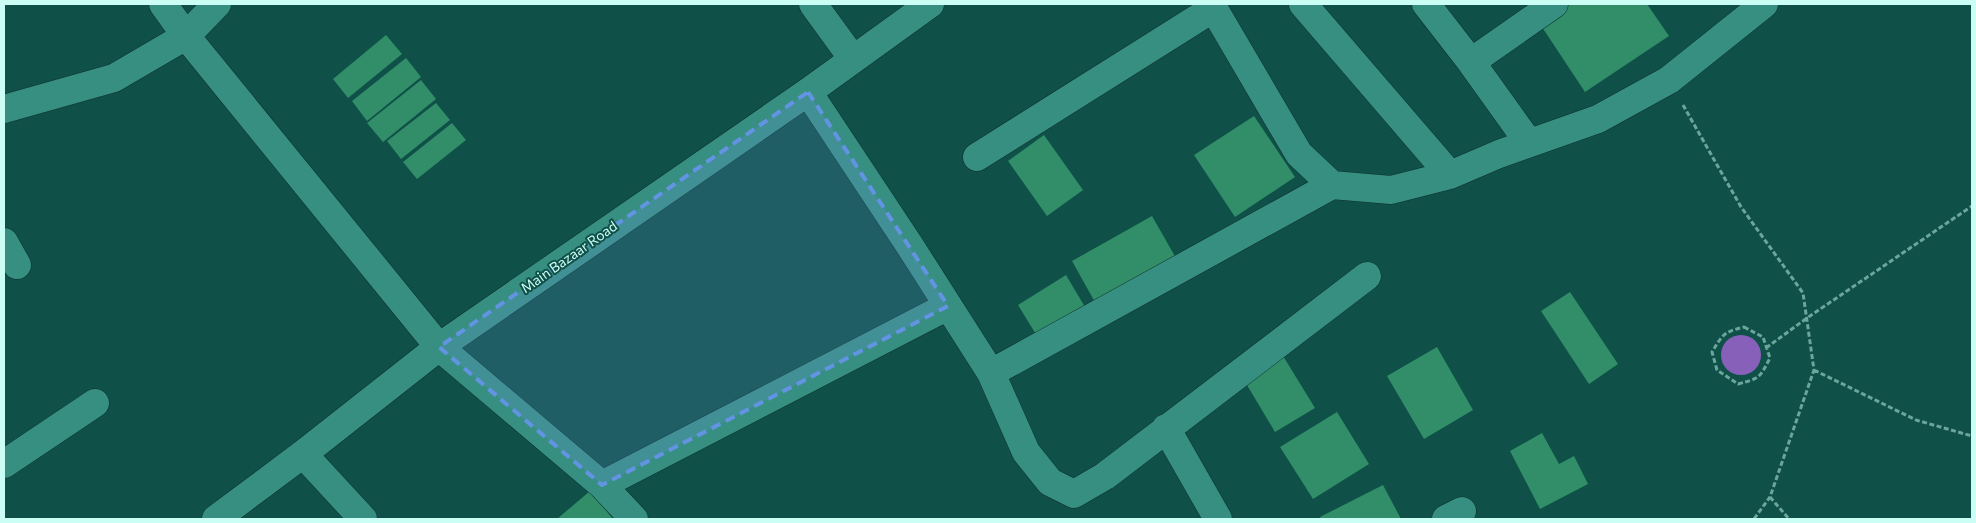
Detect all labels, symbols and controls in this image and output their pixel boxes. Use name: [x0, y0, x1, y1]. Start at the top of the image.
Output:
street label: Main Bazaar Road: [517, 217, 620, 296]

